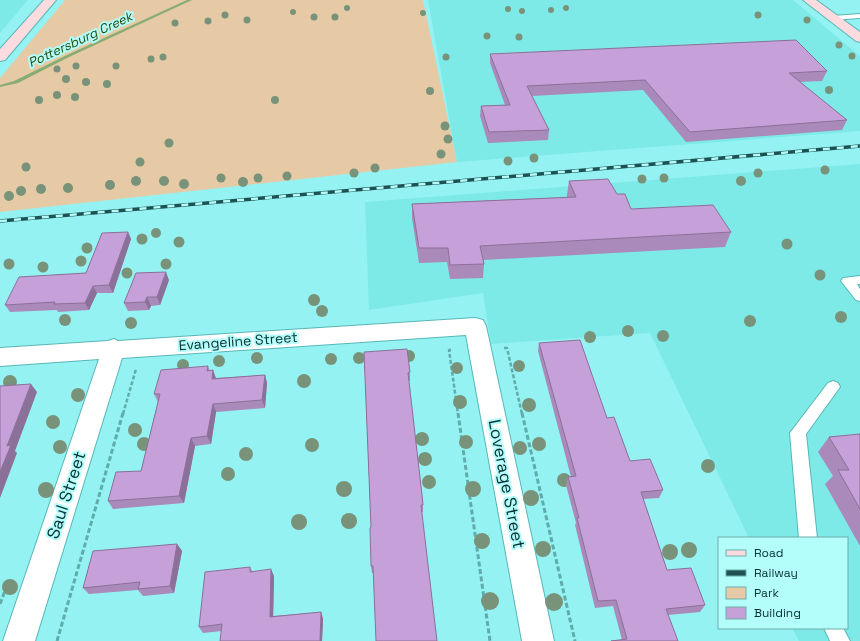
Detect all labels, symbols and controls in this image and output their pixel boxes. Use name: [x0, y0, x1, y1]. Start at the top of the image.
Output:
water label: Pottersburg Creek: [25, 7, 137, 71]
street label: Evangeline Street: [178, 328, 298, 354]
street label: Loverage Street: [484, 417, 530, 551]
street label: Saul Street: [41, 448, 91, 542]
legend: [718, 537, 848, 629]
text: Road: [754, 545, 783, 561]
text: Railway: [754, 565, 798, 581]
text: Park: [754, 585, 779, 601]
text: Building: [754, 605, 801, 621]

